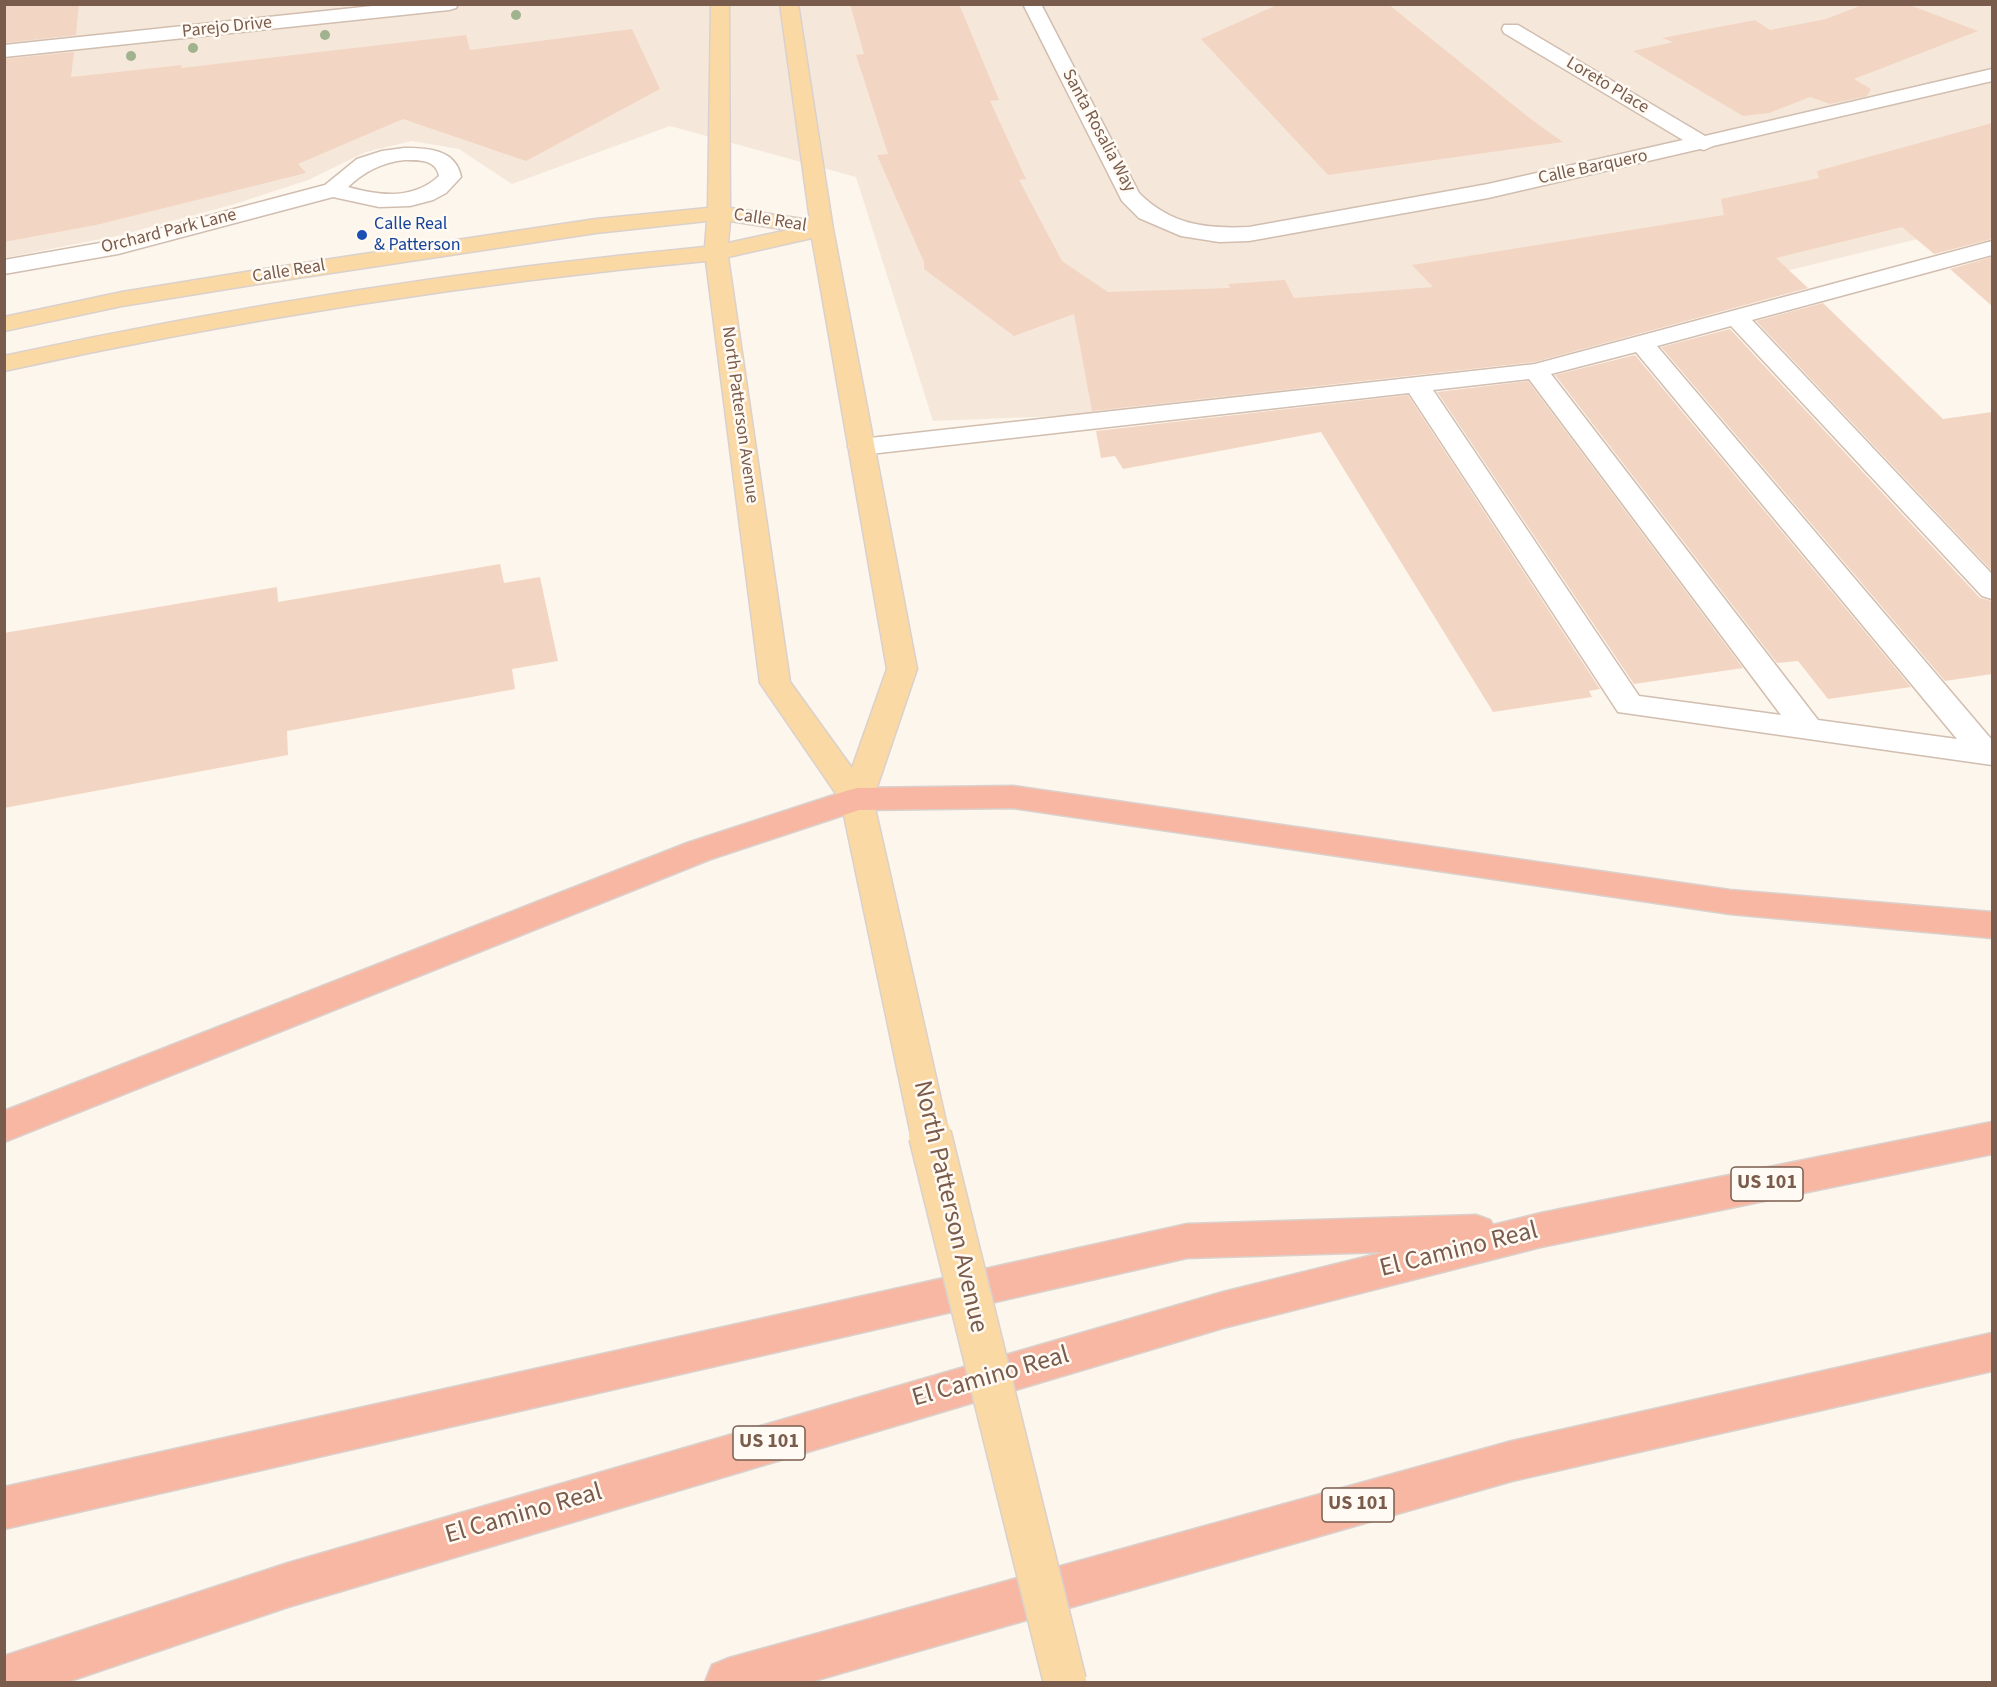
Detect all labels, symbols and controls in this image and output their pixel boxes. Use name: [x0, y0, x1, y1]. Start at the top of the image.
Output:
street label: Parejo Drive: [181, 13, 273, 43]
street label: Loreto Place: [1562, 53, 1652, 119]
street label: Santa Rosalia Way: [1056, 66, 1140, 196]
street label: Calle Barquero: [1536, 146, 1650, 190]
street label: Orchard Park Lane: [99, 205, 239, 259]
street label: Calle Real: [732, 205, 808, 237]
place label: Calle Real & Patterson: [374, 214, 461, 256]
marker: Calle Real & Patterson: [355, 228, 369, 242]
street label: Calle Real: [251, 256, 327, 288]
street label: North Patterson Avenue: [716, 325, 762, 505]
street label: North Patterson Avenue: [905, 1078, 993, 1336]
road number: US 101: [1731, 1167, 1803, 1201]
street label: El Camino Real: [1377, 1216, 1541, 1286]
street label: El Camino Real: [909, 1341, 1073, 1415]
road number: US 101: [733, 1426, 805, 1460]
street label: El Camino Real: [442, 1478, 606, 1552]
road number: US 101: [1322, 1488, 1394, 1522]

